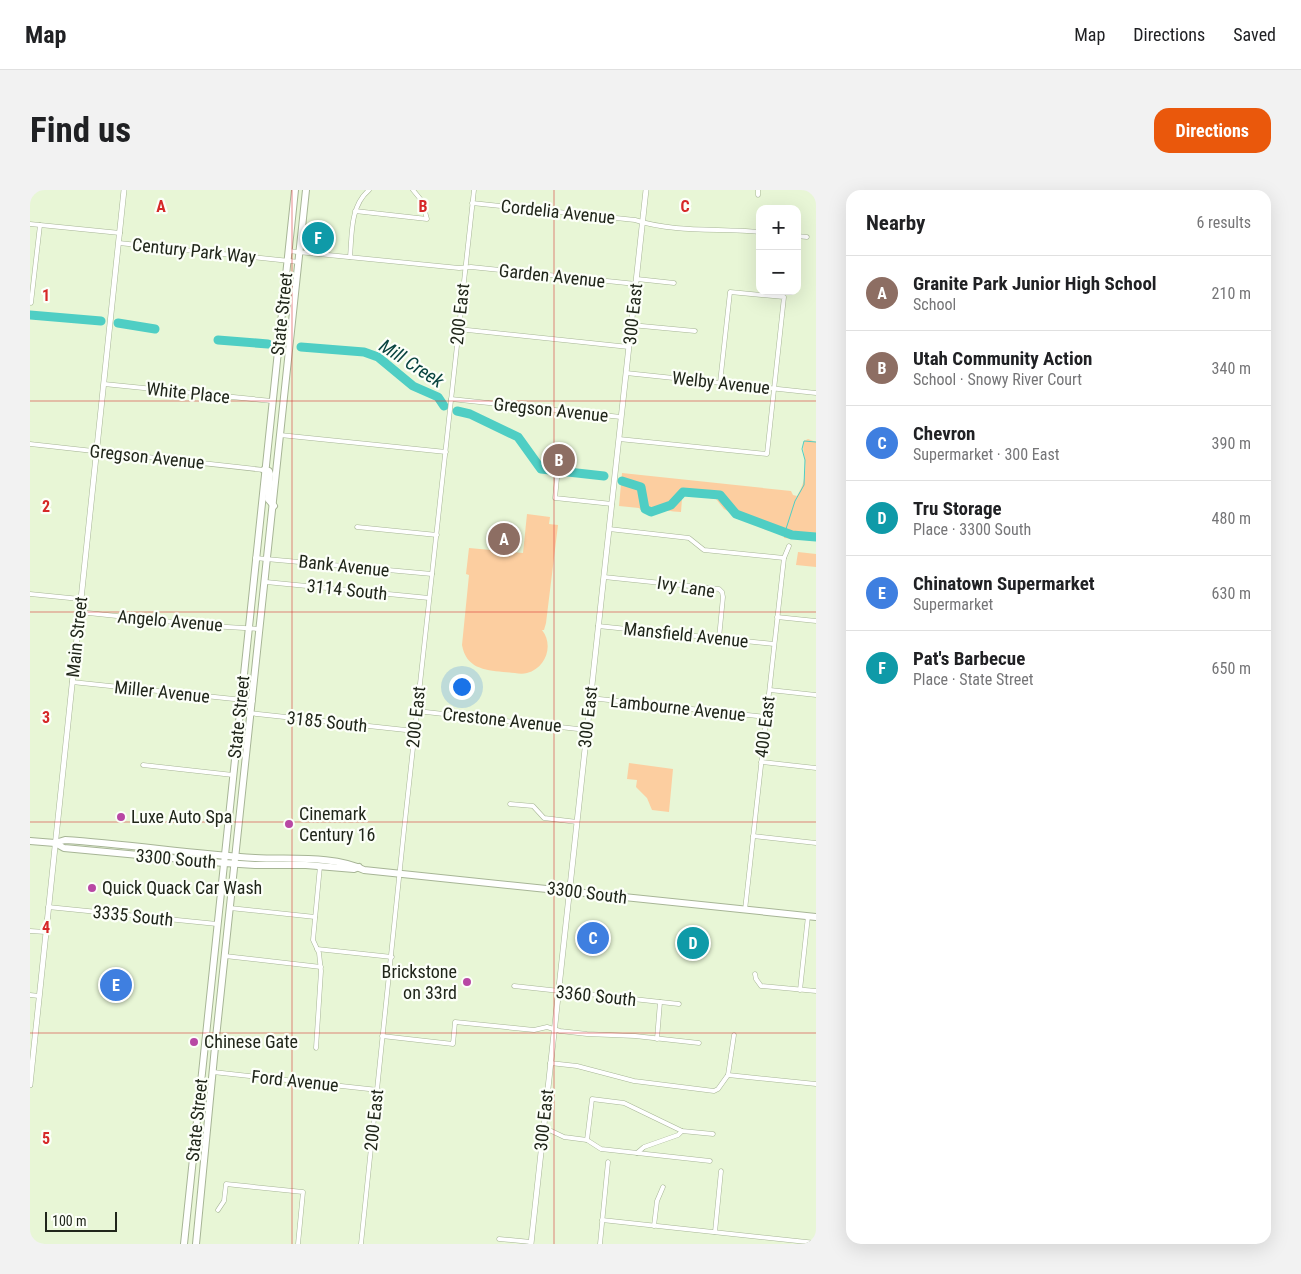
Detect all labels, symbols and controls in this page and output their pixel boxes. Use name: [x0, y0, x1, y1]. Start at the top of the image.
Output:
text: Map: [25, 21, 66, 49]
text: Map: [1074, 24, 1105, 45]
text: Directions: [1133, 24, 1205, 45]
text: Saved: [1233, 24, 1276, 45]
button: Directions: [1154, 108, 1271, 153]
text: Find us: [30, 110, 131, 151]
street label: Cordelia Avenue: [500, 195, 616, 228]
text: A: [156, 197, 166, 216]
text: B: [419, 197, 428, 216]
text: C: [680, 197, 690, 216]
map controls: [756, 205, 801, 295]
button: +: [756, 205, 801, 250]
text: Nearby: [866, 211, 925, 235]
text: 6 results: [1196, 213, 1251, 232]
pin: F: [302, 219, 334, 257]
street label: Century Park Way: [131, 234, 257, 267]
button: −: [756, 250, 801, 295]
street label: Garden Avenue: [498, 259, 606, 292]
street label: State Street: [267, 271, 296, 356]
text: Granite Park Junior High School: [913, 272, 1157, 295]
street label: 200 East: [446, 282, 473, 346]
street label: 300 East: [619, 282, 646, 346]
text: A: [877, 284, 887, 303]
text: 210 m: [1212, 284, 1251, 303]
text: 1: [42, 286, 50, 305]
text: School: [913, 295, 956, 314]
water label: Mill Creek: [375, 334, 449, 393]
text: Utah Community Action: [913, 347, 1092, 370]
text: B: [878, 359, 886, 378]
text: 340 m: [1212, 359, 1251, 378]
street label: Welby Avenue: [671, 367, 771, 398]
text: School · Snowy River Court: [913, 370, 1082, 389]
street label: White Place: [145, 378, 231, 407]
street label: Gregson Avenue: [493, 393, 609, 426]
text: Chevron: [913, 422, 975, 445]
text: C: [877, 434, 887, 453]
text: 390 m: [1212, 434, 1251, 453]
street label: Gregson Avenue: [89, 440, 205, 473]
pin: B: [543, 441, 575, 479]
text: Supermarket · 300 East: [913, 445, 1059, 464]
text: 2: [42, 497, 50, 516]
text: Tru Storage: [913, 497, 1002, 520]
text: D: [877, 509, 887, 528]
text: 480 m: [1212, 509, 1251, 528]
pin: A: [488, 520, 520, 558]
text: Place · 3300 South: [913, 520, 1031, 539]
street label: Bank Avenue: [298, 550, 391, 581]
street label: Ivy Lane: [656, 572, 716, 601]
text: Chinatown Supermarket: [913, 572, 1095, 595]
street label: 3114 South: [306, 575, 388, 604]
text: E: [878, 584, 886, 603]
text: 630 m: [1212, 584, 1251, 603]
street label: Main Street: [62, 595, 91, 679]
text: Supermarket: [913, 595, 993, 614]
street label: Angelo Avenue: [117, 605, 224, 636]
street label: Mansfield Avenue: [623, 618, 750, 652]
text: Pat's Barbecue: [913, 647, 1025, 670]
text: F: [878, 659, 886, 678]
text: 650 m: [1212, 659, 1251, 678]
text: Place · State Street: [913, 670, 1033, 689]
street label: State Street: [224, 674, 253, 759]
your location: [449, 674, 475, 700]
street label: Miller Avenue: [113, 676, 211, 707]
street label: 200 East: [402, 685, 429, 749]
street label: 300 East: [574, 685, 601, 749]
street label: Lambourne Avenue: [609, 690, 747, 725]
street label: 400 East: [750, 695, 779, 759]
street label: Crestone Avenue: [442, 703, 563, 736]
street label: 3185 South: [286, 707, 368, 736]
text: 3: [42, 708, 50, 727]
place label: Cinemark Century 16: [299, 803, 375, 845]
place label: Luxe Auto Spa: [131, 806, 232, 827]
marker: Luxe Auto Spa: [115, 811, 127, 823]
marker: Cinemark Century 16: [283, 818, 295, 830]
street label: 3300 South: [135, 845, 217, 872]
place label: Quick Quack Car Wash: [102, 877, 262, 898]
street label: 3300 South: [546, 877, 628, 908]
marker: Quick Quack Car Wash: [86, 882, 98, 894]
street label: 3335 South: [92, 901, 174, 930]
text: 4: [42, 918, 50, 937]
pin: C: [577, 919, 609, 957]
pin: D: [677, 924, 709, 962]
place label: Brickstone on 33rd: [382, 961, 457, 1003]
pin: E: [100, 966, 132, 1004]
marker: Brickstone on 33rd: [461, 976, 473, 988]
street label: 3360 South: [555, 981, 637, 1010]
place label: Chinese Gate: [204, 1031, 298, 1052]
marker: Chinese Gate: [188, 1036, 200, 1048]
street label: Ford Avenue: [250, 1065, 340, 1096]
street label: State Street: [182, 1077, 211, 1162]
street label: 200 East: [360, 1088, 387, 1152]
street label: 300 East: [530, 1088, 557, 1152]
text: 5: [42, 1129, 50, 1148]
scale bar: [45, 1209, 118, 1232]
text: 100 m: [52, 1213, 87, 1229]

